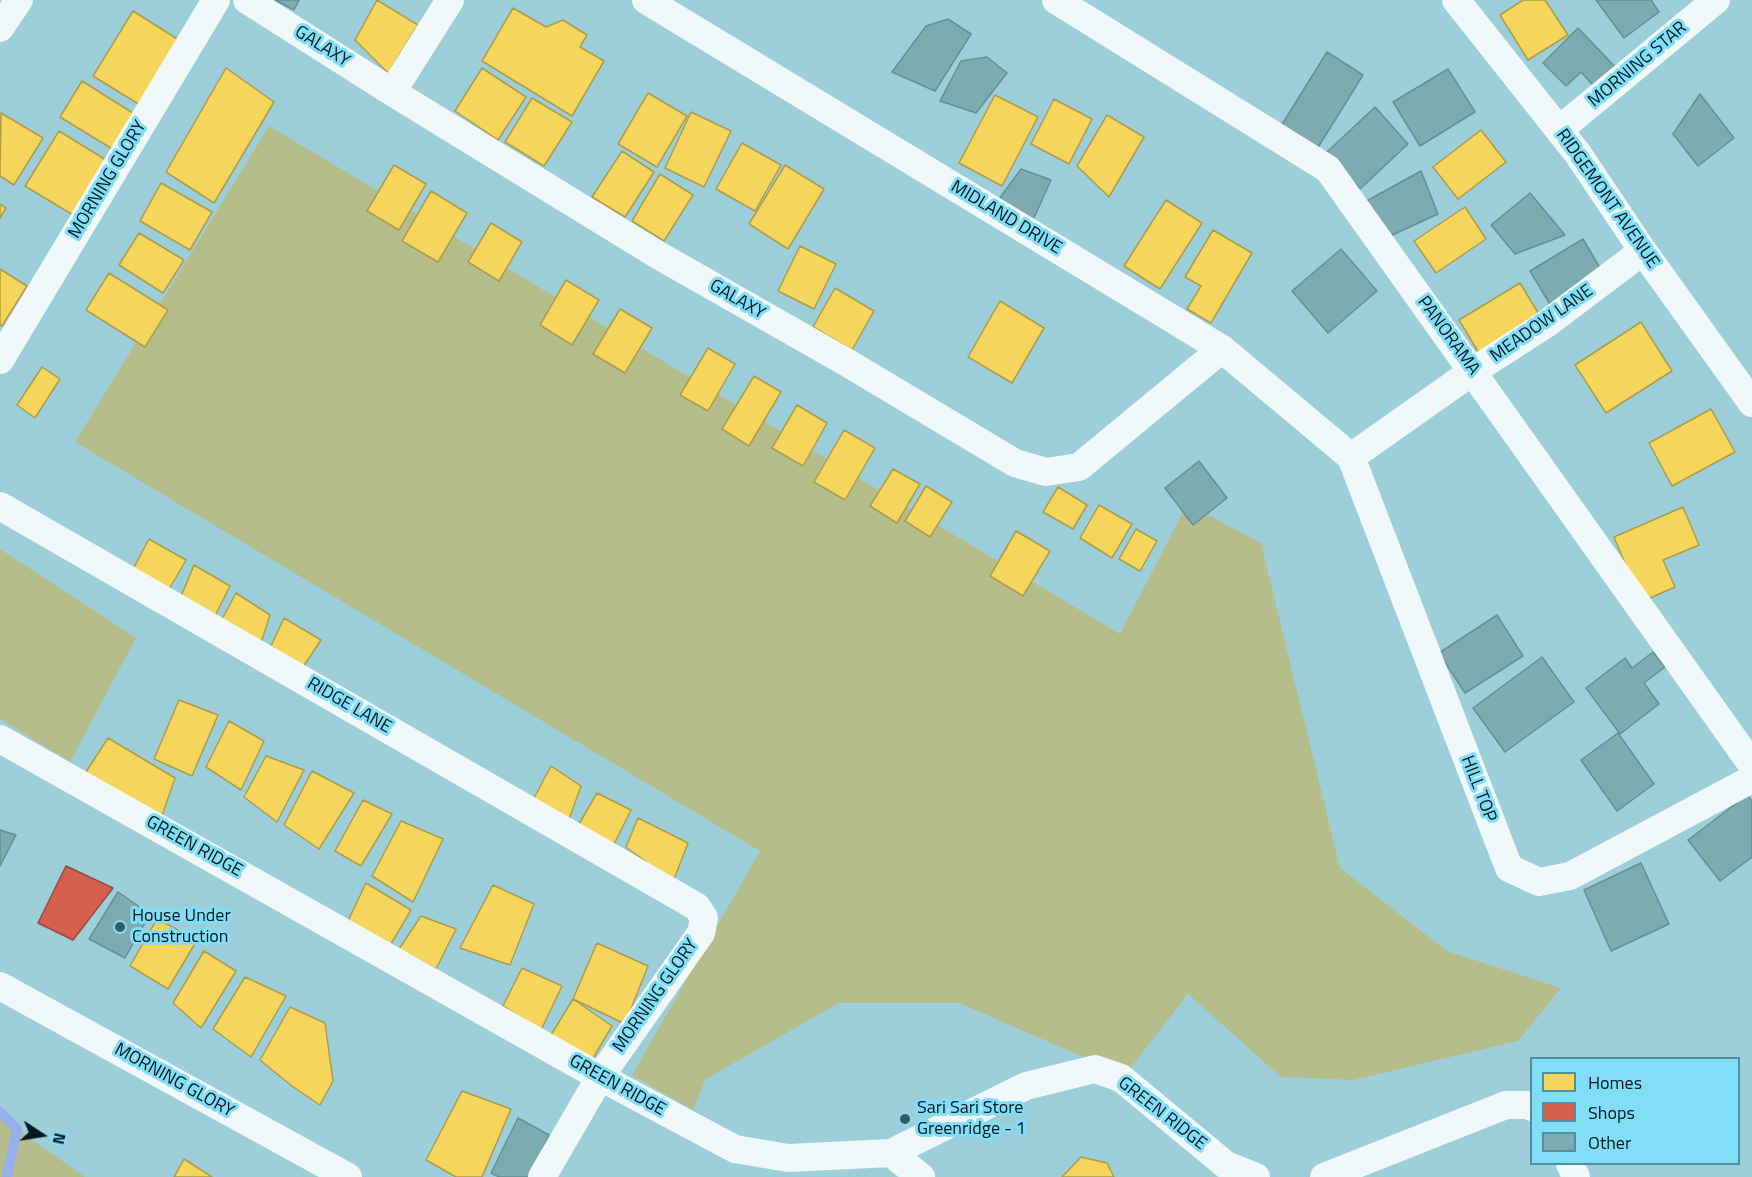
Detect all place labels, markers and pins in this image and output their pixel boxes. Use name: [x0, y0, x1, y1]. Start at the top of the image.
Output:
place label: House Under Construction: [132, 906, 231, 948]
marker: House Under Construction: [113, 920, 127, 934]
place label: Sari Sari Store Greenridge - 1: [917, 1098, 1026, 1140]
marker: Sari Sari Store Greenridge - 1: [898, 1112, 912, 1126]

